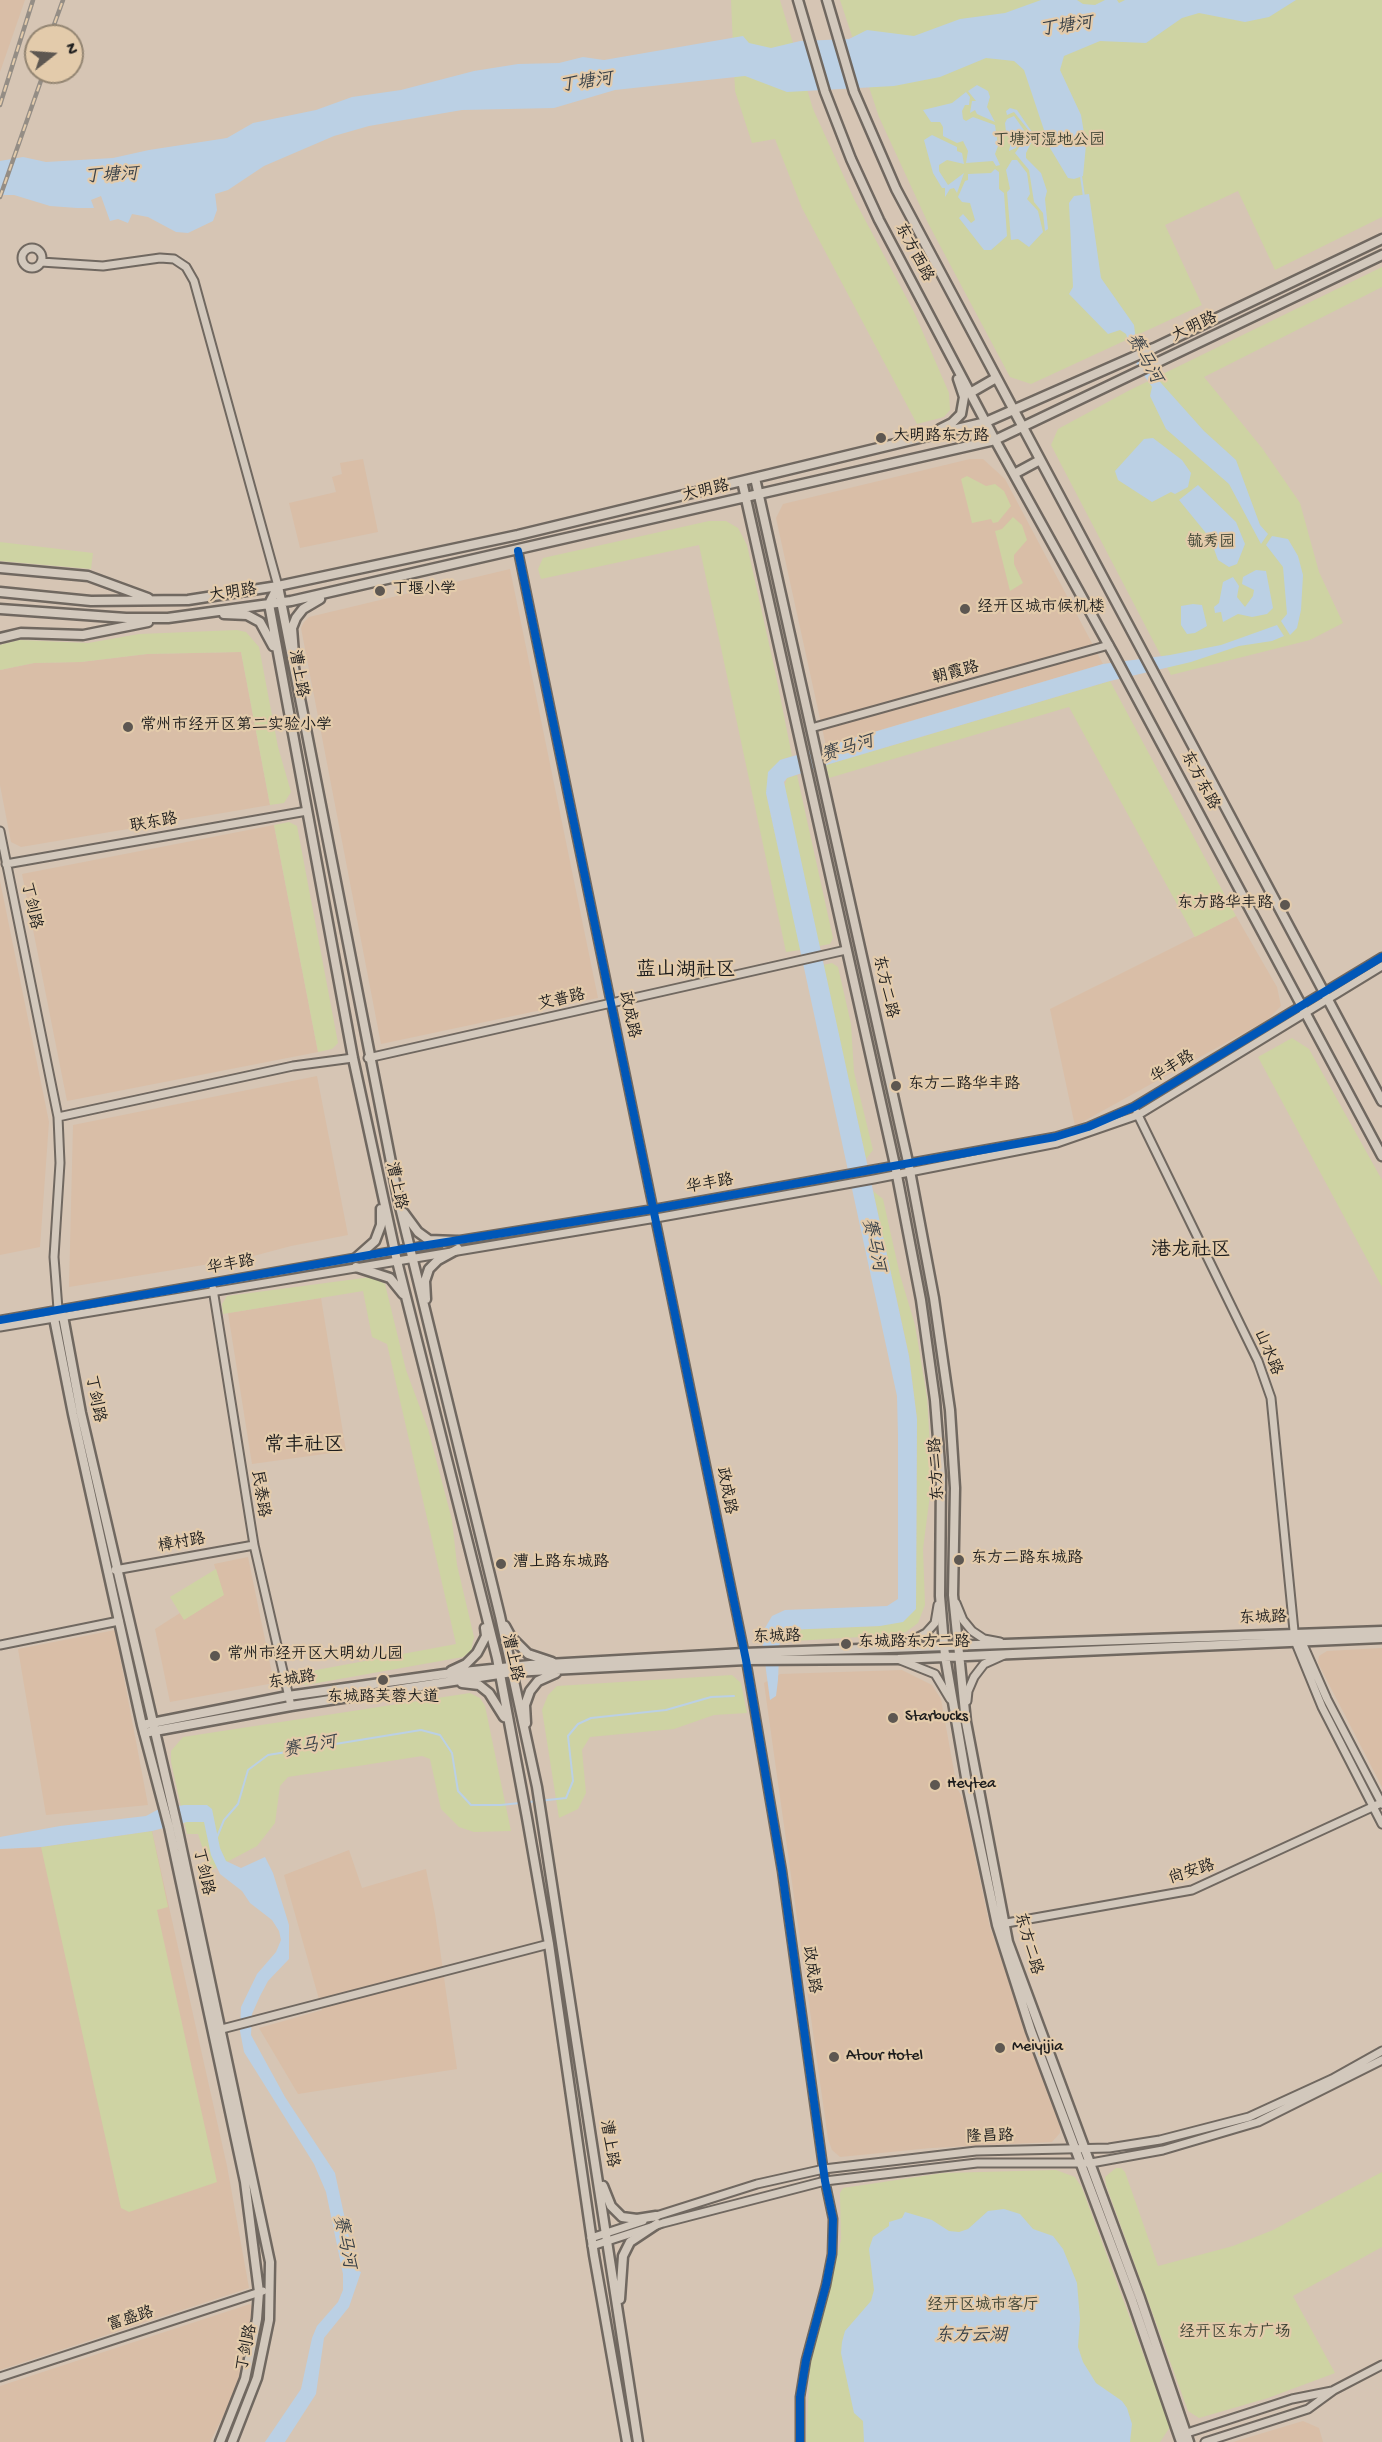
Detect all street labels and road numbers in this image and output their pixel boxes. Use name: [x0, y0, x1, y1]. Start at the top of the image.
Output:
street label: 东方西路: [890, 220, 936, 286]
street label: 大明路: [1169, 309, 1221, 347]
street label: 大明路: [680, 477, 732, 507]
street label: 大明路: [208, 581, 258, 607]
street label: 漕上路: [283, 649, 311, 699]
street label: 朝霞路: [930, 659, 982, 689]
street label: 东方东路: [1176, 748, 1222, 814]
street label: 联东路: [129, 810, 179, 838]
street label: 丁剑路: [16, 881, 44, 931]
street label: 东方二路: [867, 954, 901, 1020]
street label: 艾普路: [536, 986, 588, 1016]
street label: 政成路: [614, 990, 642, 1040]
street label: 华丰路: [1147, 1047, 1199, 1089]
street label: 漕上路: [381, 1161, 409, 1211]
street label: 华丰路: [685, 1171, 735, 1199]
street label: 华丰路: [206, 1252, 256, 1280]
street label: 山水路: [1249, 1327, 1285, 1379]
street label: 丁剑路: [80, 1374, 108, 1424]
street label: 东方二路: [927, 1437, 949, 1501]
street label: 政成路: [711, 1466, 739, 1516]
street label: 民泰路: [246, 1469, 272, 1519]
street label: 樟村路: [157, 1530, 207, 1558]
street label: 东城路: [1239, 1609, 1287, 1629]
street label: 东城路: [753, 1628, 801, 1648]
street label: 漕上路: [497, 1633, 525, 1683]
street label: 东城路: [267, 1668, 317, 1694]
street label: 丁剑路: [188, 1847, 216, 1897]
street label: 尚安路: [1166, 1856, 1218, 1890]
street label: 东方二路: [1009, 1911, 1045, 1977]
street label: 政成路: [797, 1945, 823, 1995]
street label: 漕上路: [595, 2119, 621, 2169]
street label: 隆昌路: [966, 2128, 1014, 2148]
street label: 富盛路: [105, 2303, 157, 2337]
street label: 丁剑路: [234, 2323, 262, 2373]

